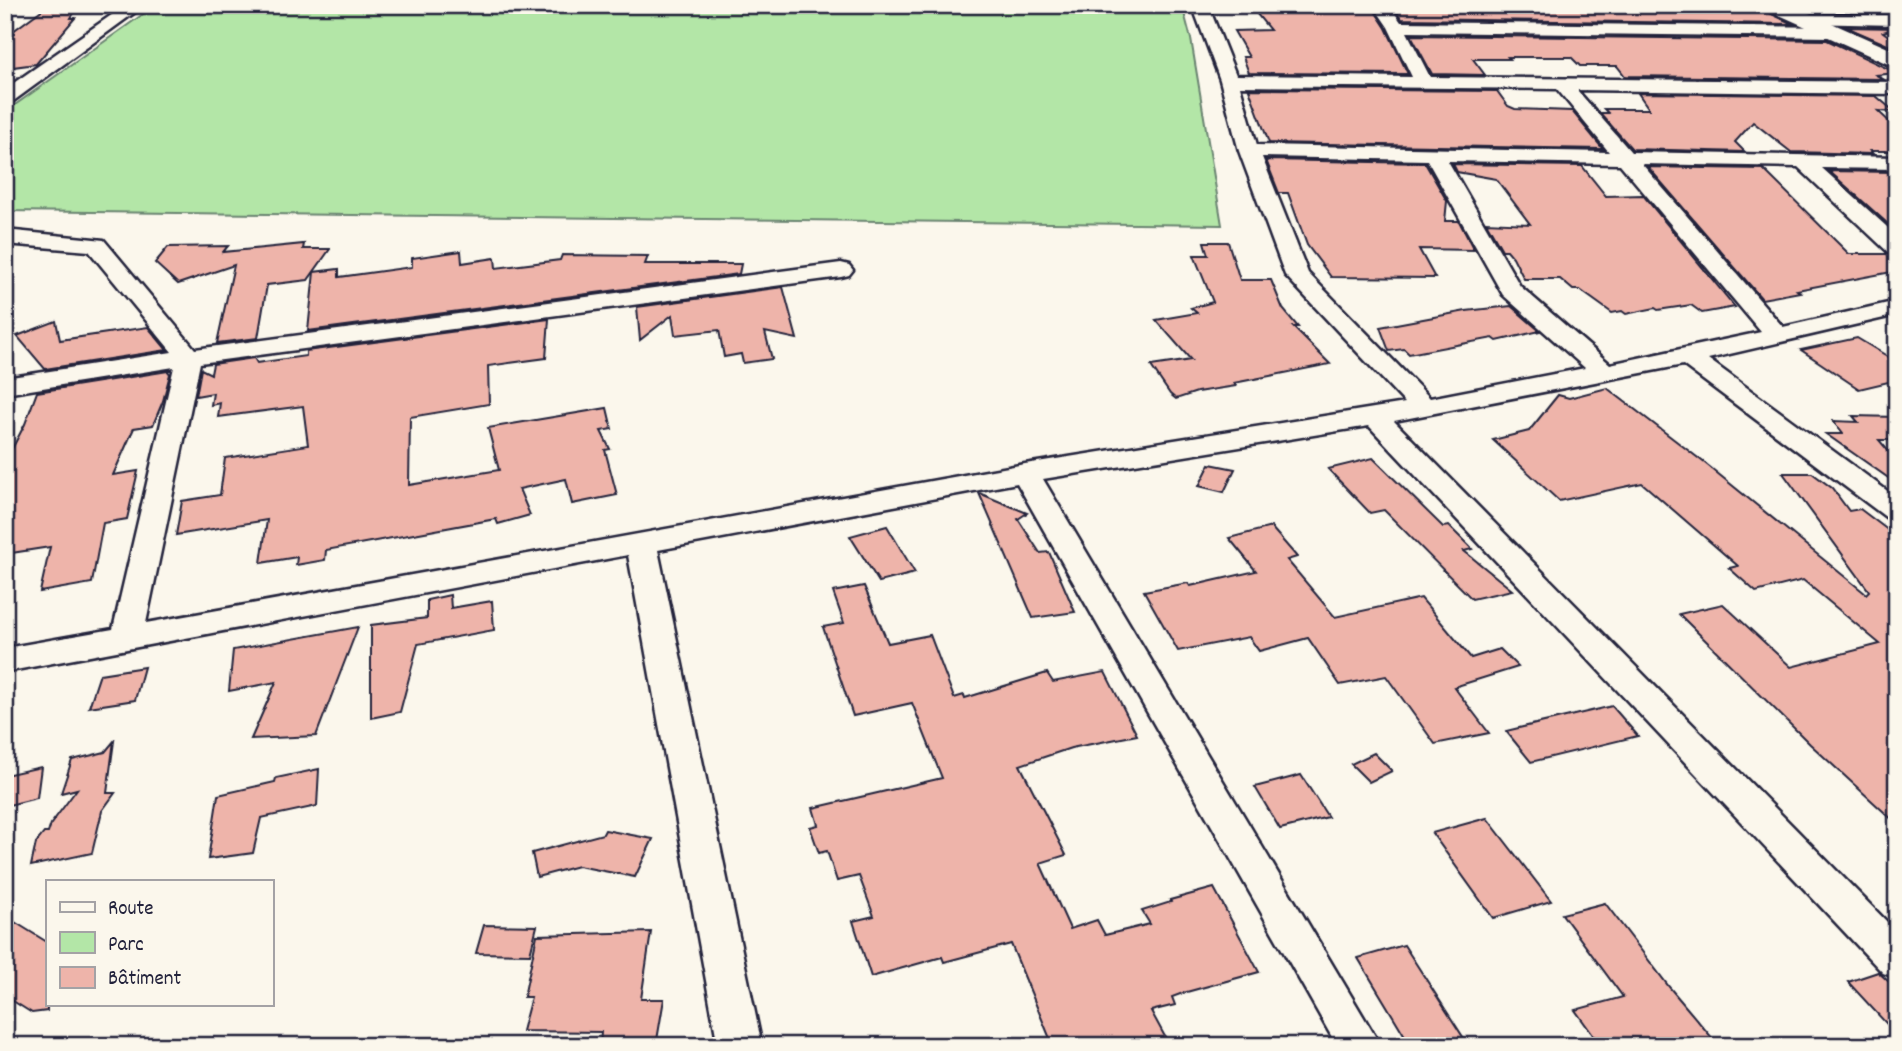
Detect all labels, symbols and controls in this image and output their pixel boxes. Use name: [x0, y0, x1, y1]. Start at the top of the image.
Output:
legend: [46, 880, 273, 1006]
text: Route: [108, 895, 154, 925]
text: Parc: [108, 931, 144, 961]
text: Bâtiment: [108, 965, 181, 995]

